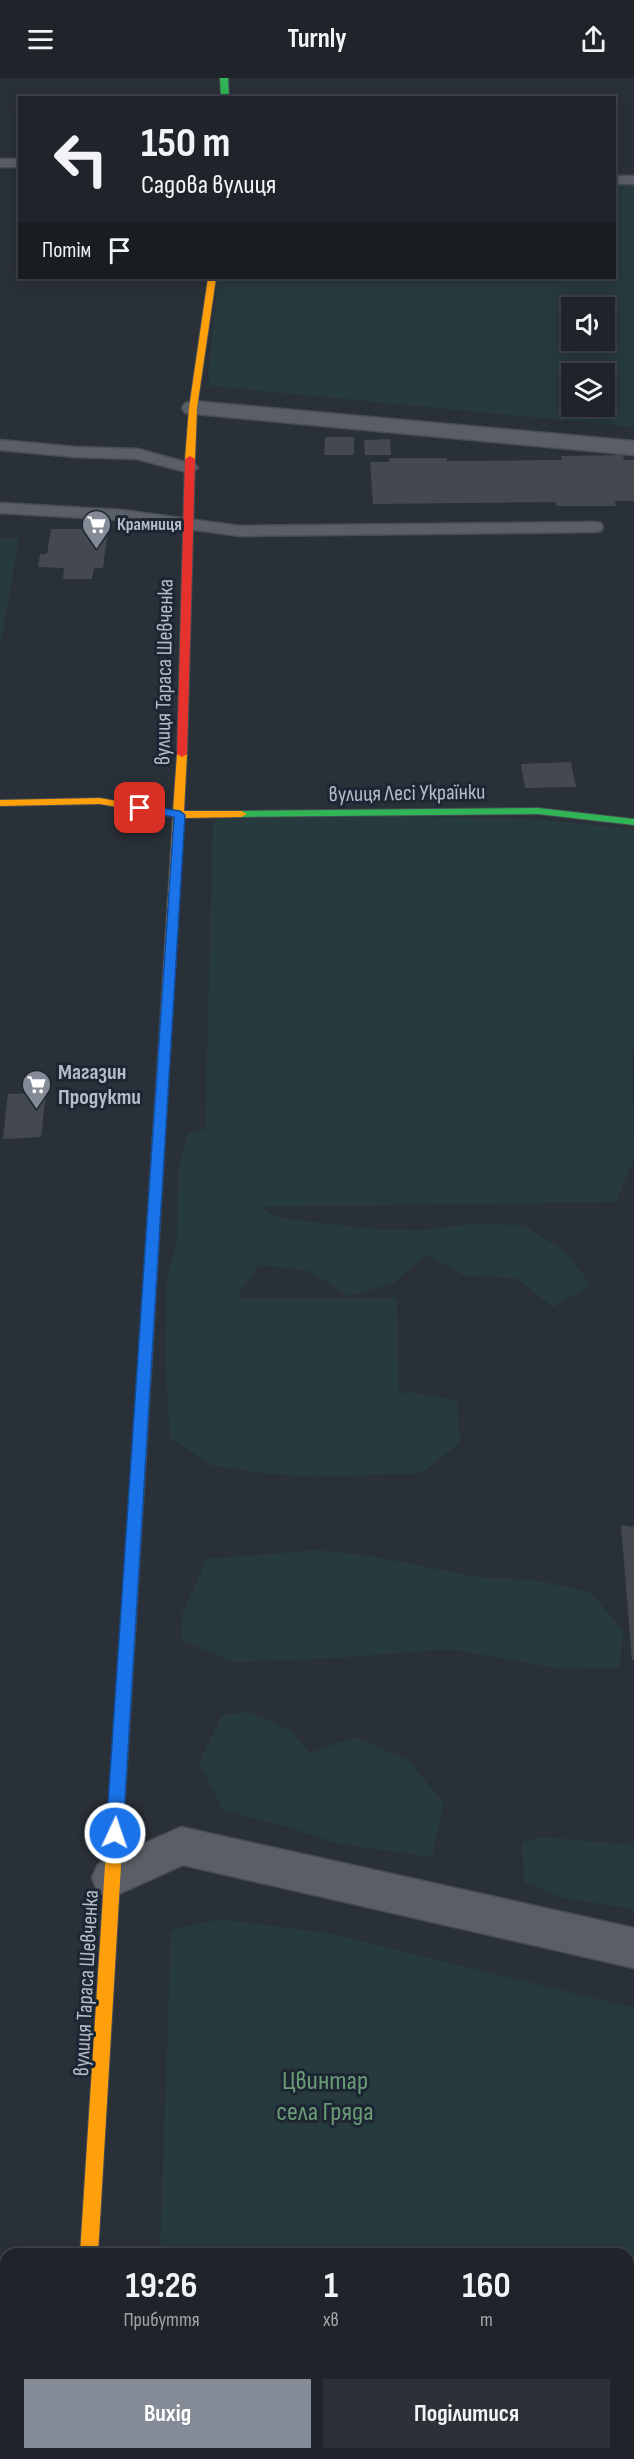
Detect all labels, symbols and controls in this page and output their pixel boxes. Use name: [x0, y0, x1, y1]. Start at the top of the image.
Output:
icon: menu: [24, 23, 57, 56]
text: Turnly: [287, 23, 347, 55]
icon: share: [577, 23, 610, 56]
text: 150 m: [141, 118, 230, 169]
icon: left: [42, 120, 120, 198]
text: Садова вулиця: [141, 169, 276, 201]
icon: arrive: [103, 234, 136, 267]
text: Потім: [42, 237, 91, 264]
map controls: [561, 297, 615, 417]
button: sound: [561, 297, 615, 351]
button: layers: [561, 363, 615, 417]
supermarket icon: Крамниця: [80, 508, 112, 550]
place label: Крамниця: [117, 514, 182, 535]
street label: вулиця Тараса Шевченка: [149, 579, 180, 765]
street label: вулиця Лесі Українки: [328, 779, 486, 808]
pin: [114, 782, 165, 833]
icon: arrive: [123, 791, 156, 824]
place label: Магазин Продукти: [58, 1059, 141, 1111]
supermarket icon: Магазин Продукти: [21, 1068, 53, 1110]
position arrow: [83, 1801, 147, 1865]
street label: вулиця Тараса Шевченка: [68, 1889, 105, 2077]
park label: Цвинтар села Гряда: [276, 2065, 374, 2128]
text: 19:26: [126, 2265, 198, 2308]
text: 1: [324, 2265, 338, 2308]
text: 160: [462, 2265, 511, 2308]
text: Прибуття: [123, 2308, 200, 2332]
text: хв: [323, 2308, 339, 2332]
text: m: [480, 2308, 493, 2332]
button: Вихід: [24, 2379, 311, 2448]
button: Поділитися: [323, 2379, 610, 2448]

